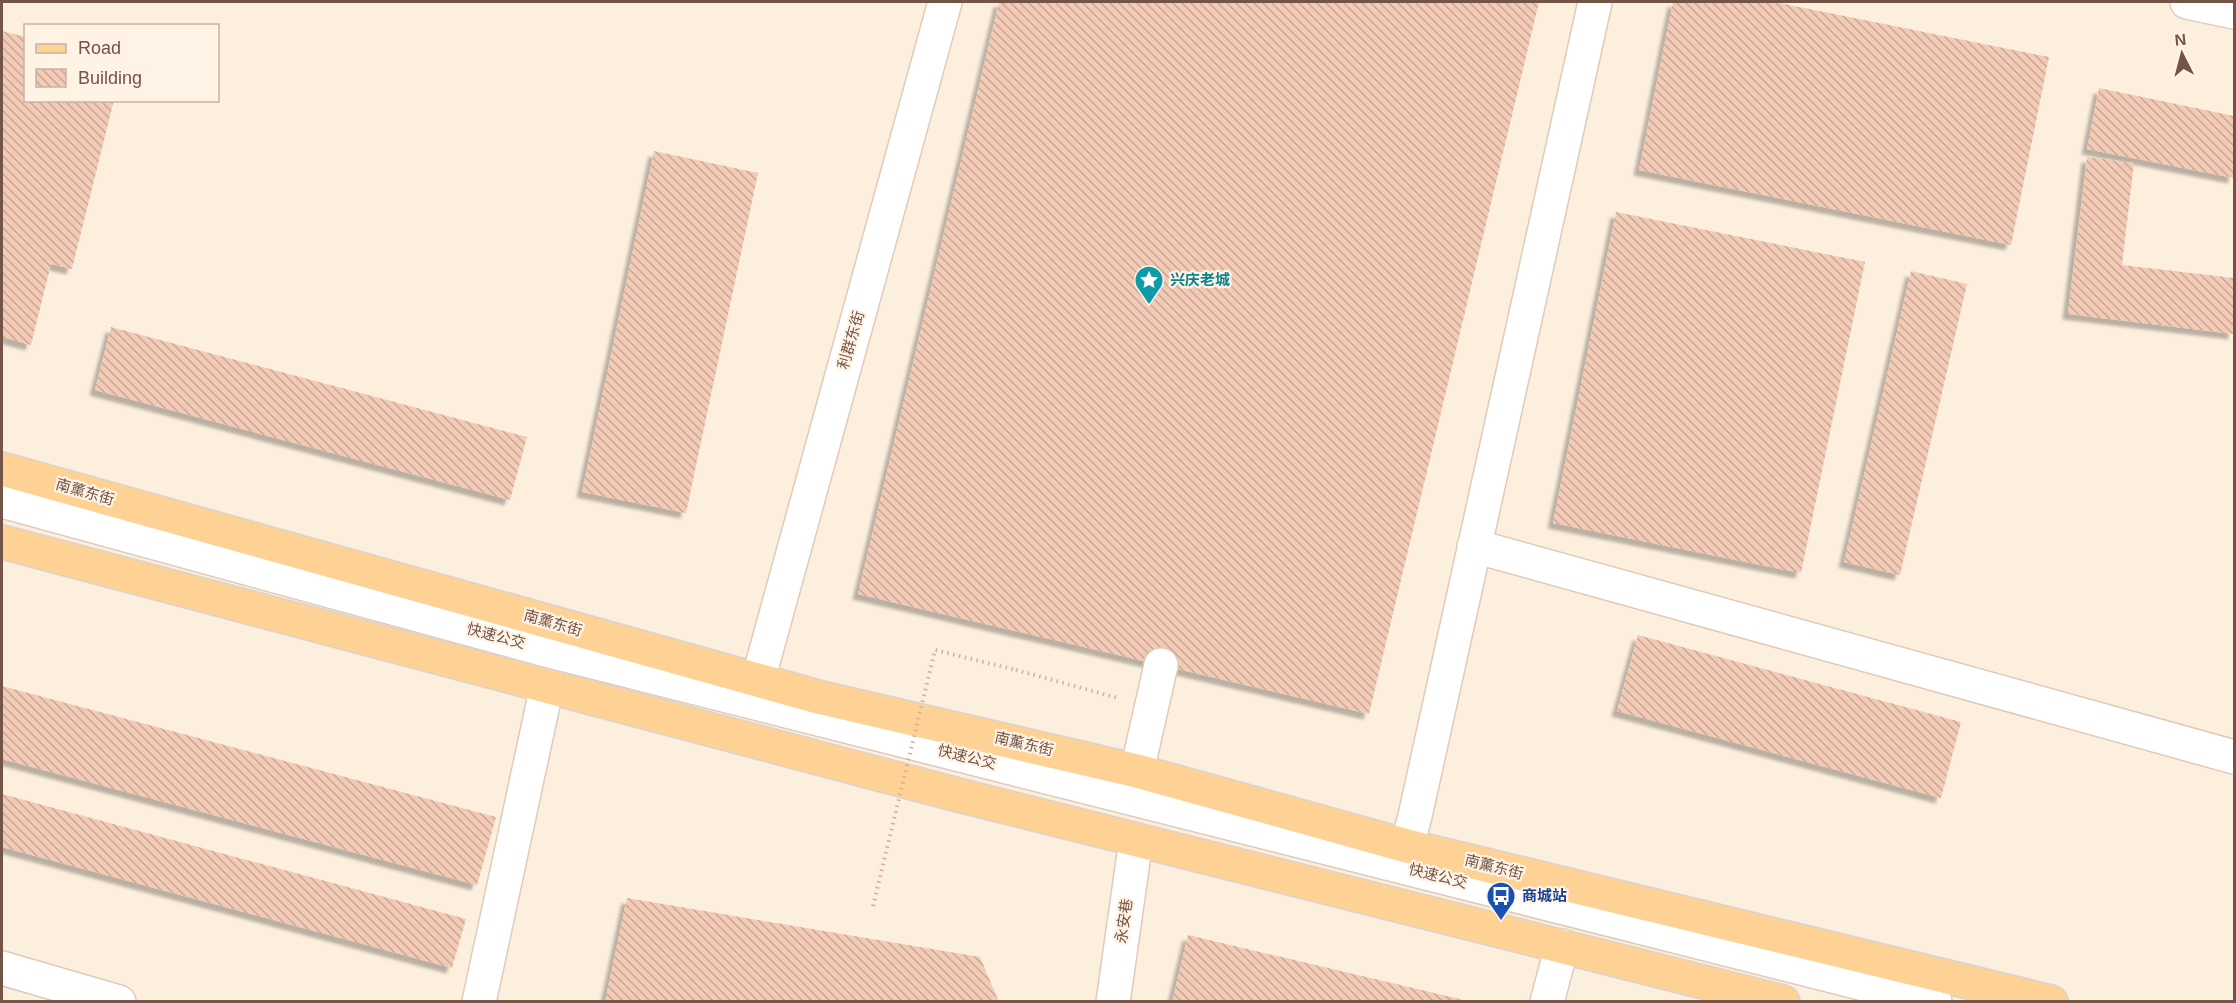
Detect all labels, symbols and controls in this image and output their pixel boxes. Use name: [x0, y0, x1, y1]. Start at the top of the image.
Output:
legend: [24, 24, 219, 102]
north arrow: [2152, 24, 2212, 84]
text: N: [2174, 31, 2187, 49]
text: Road: [78, 38, 121, 58]
text: Building: [78, 68, 142, 88]
place icon: 兴庆老城: [1133, 264, 1165, 306]
place label: 兴庆老城: [1170, 271, 1230, 288]
street label: 利群东街: [834, 309, 867, 371]
street label: 南薰东街: [54, 475, 116, 508]
street label: 南薰东街: [522, 606, 584, 639]
street label: 快速公交: [465, 620, 527, 651]
street label: 南薰东街: [993, 728, 1055, 759]
street label: 快速公交: [936, 741, 998, 772]
street label: 南薰东街: [1463, 851, 1525, 882]
street label: 快速公交: [1407, 860, 1469, 891]
bus stop icon: 商城站: [1485, 880, 1517, 922]
place label: 商城站: [1522, 887, 1567, 904]
street label: 永安巷: [1112, 897, 1135, 944]

